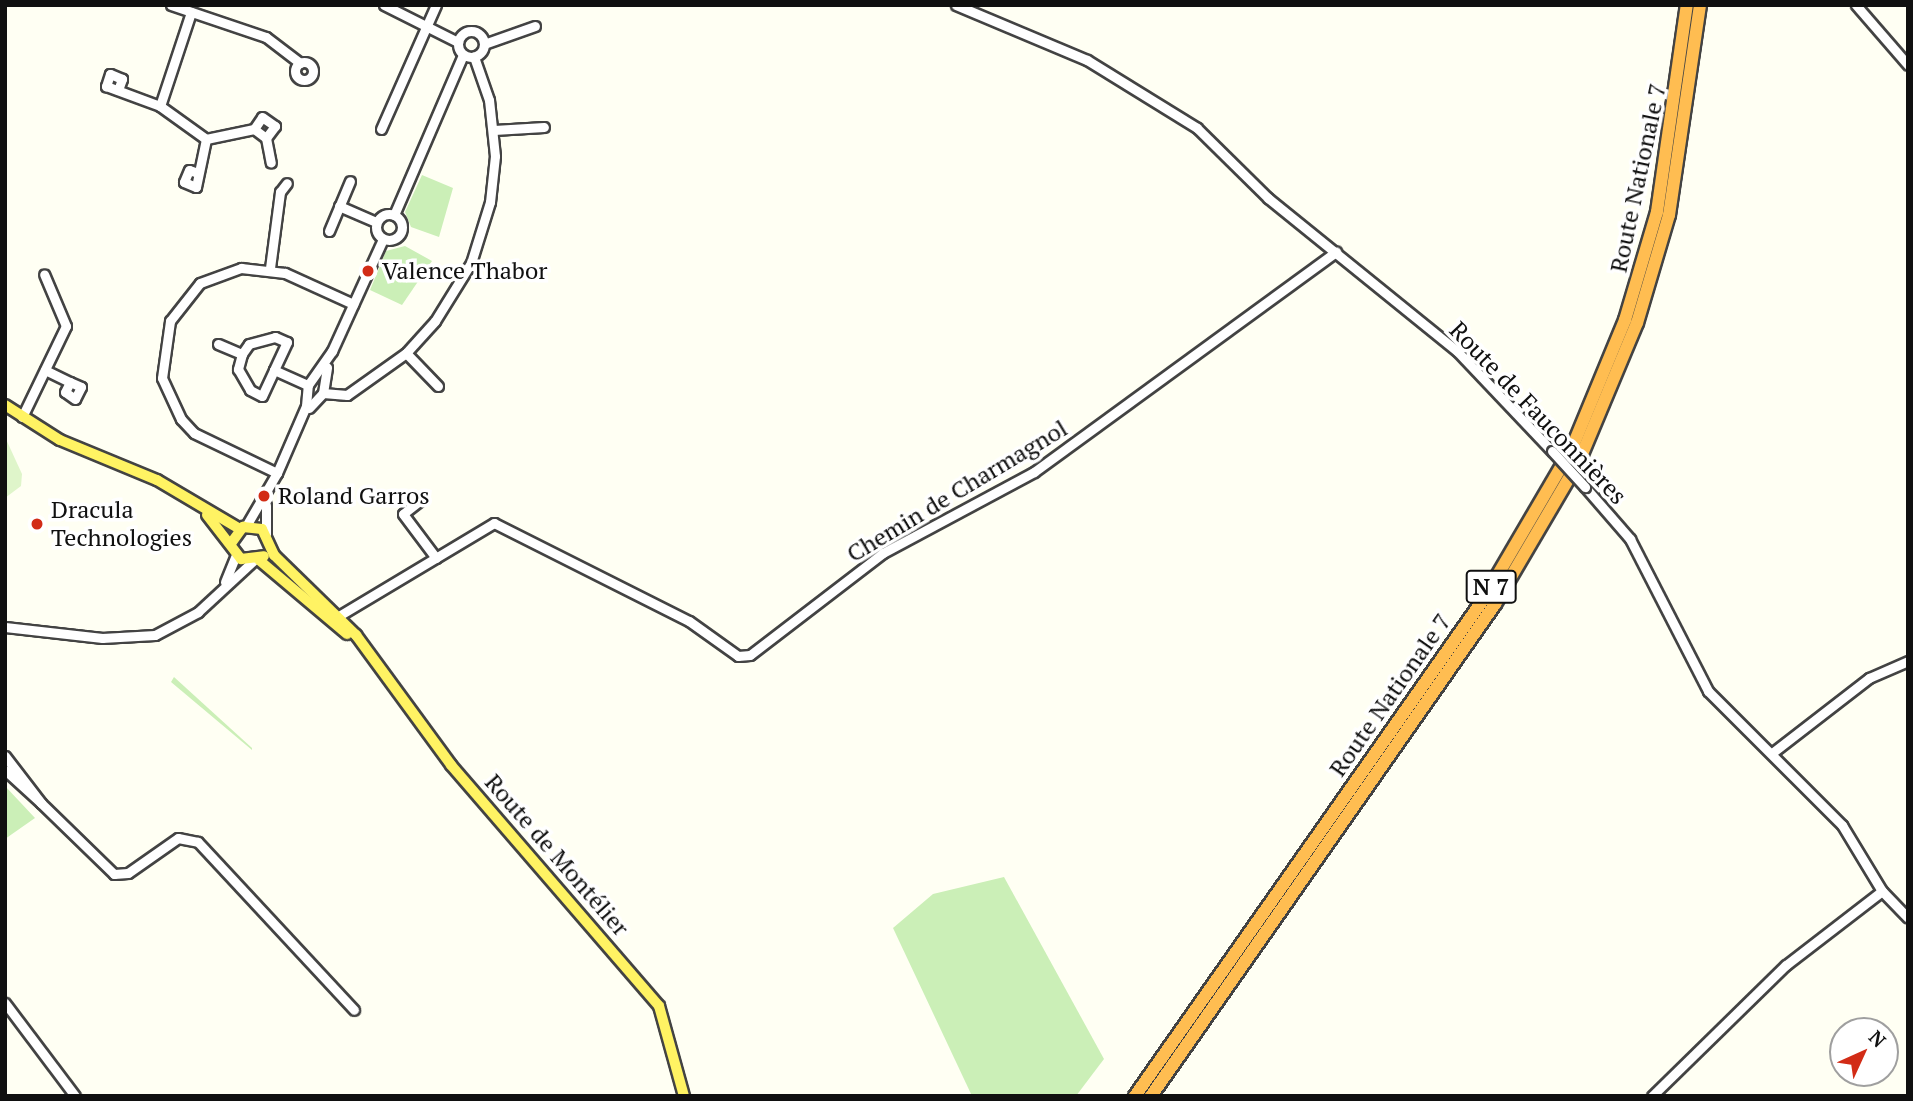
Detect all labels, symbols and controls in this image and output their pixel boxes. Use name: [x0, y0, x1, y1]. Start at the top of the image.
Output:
street label: Route Nationale 7: [1604, 81, 1672, 275]
place label: Valence Thabor: [382, 257, 547, 285]
marker: Valence Thabor: [360, 263, 376, 279]
street label: Route de Fauconnières: [1443, 316, 1633, 510]
street label: Chemin de Charmagnol: [842, 414, 1072, 568]
place label: Roland Garros: [278, 482, 430, 510]
marker: Roland Garros: [256, 488, 272, 504]
place label: Dracula Technologies: [51, 496, 192, 552]
marker: Dracula Technologies: [29, 516, 45, 532]
road number: N 7: [1465, 568, 1517, 607]
street label: Route Nationale 7: [1323, 608, 1457, 782]
street label: Route de Montélier: [479, 768, 635, 942]
north arrow: [1829, 1017, 1899, 1087]
text: N: [1864, 1024, 1892, 1052]

